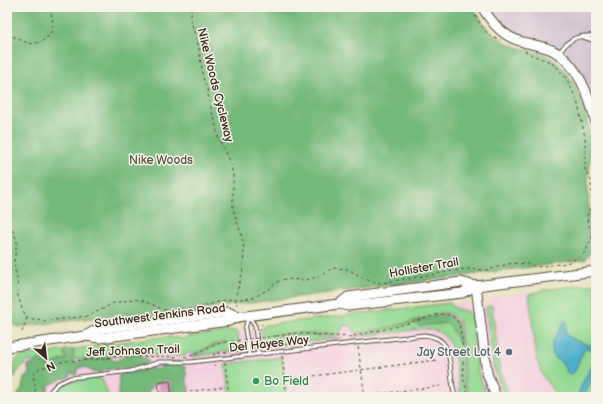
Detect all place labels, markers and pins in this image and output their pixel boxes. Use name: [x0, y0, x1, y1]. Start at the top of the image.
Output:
place label: Jay Street Lot 4: [417, 345, 502, 360]
marker: Jay Street Lot 4: [504, 347, 514, 357]
place label: Bo Field: [264, 374, 309, 389]
marker: Bo Field: [251, 376, 261, 386]

